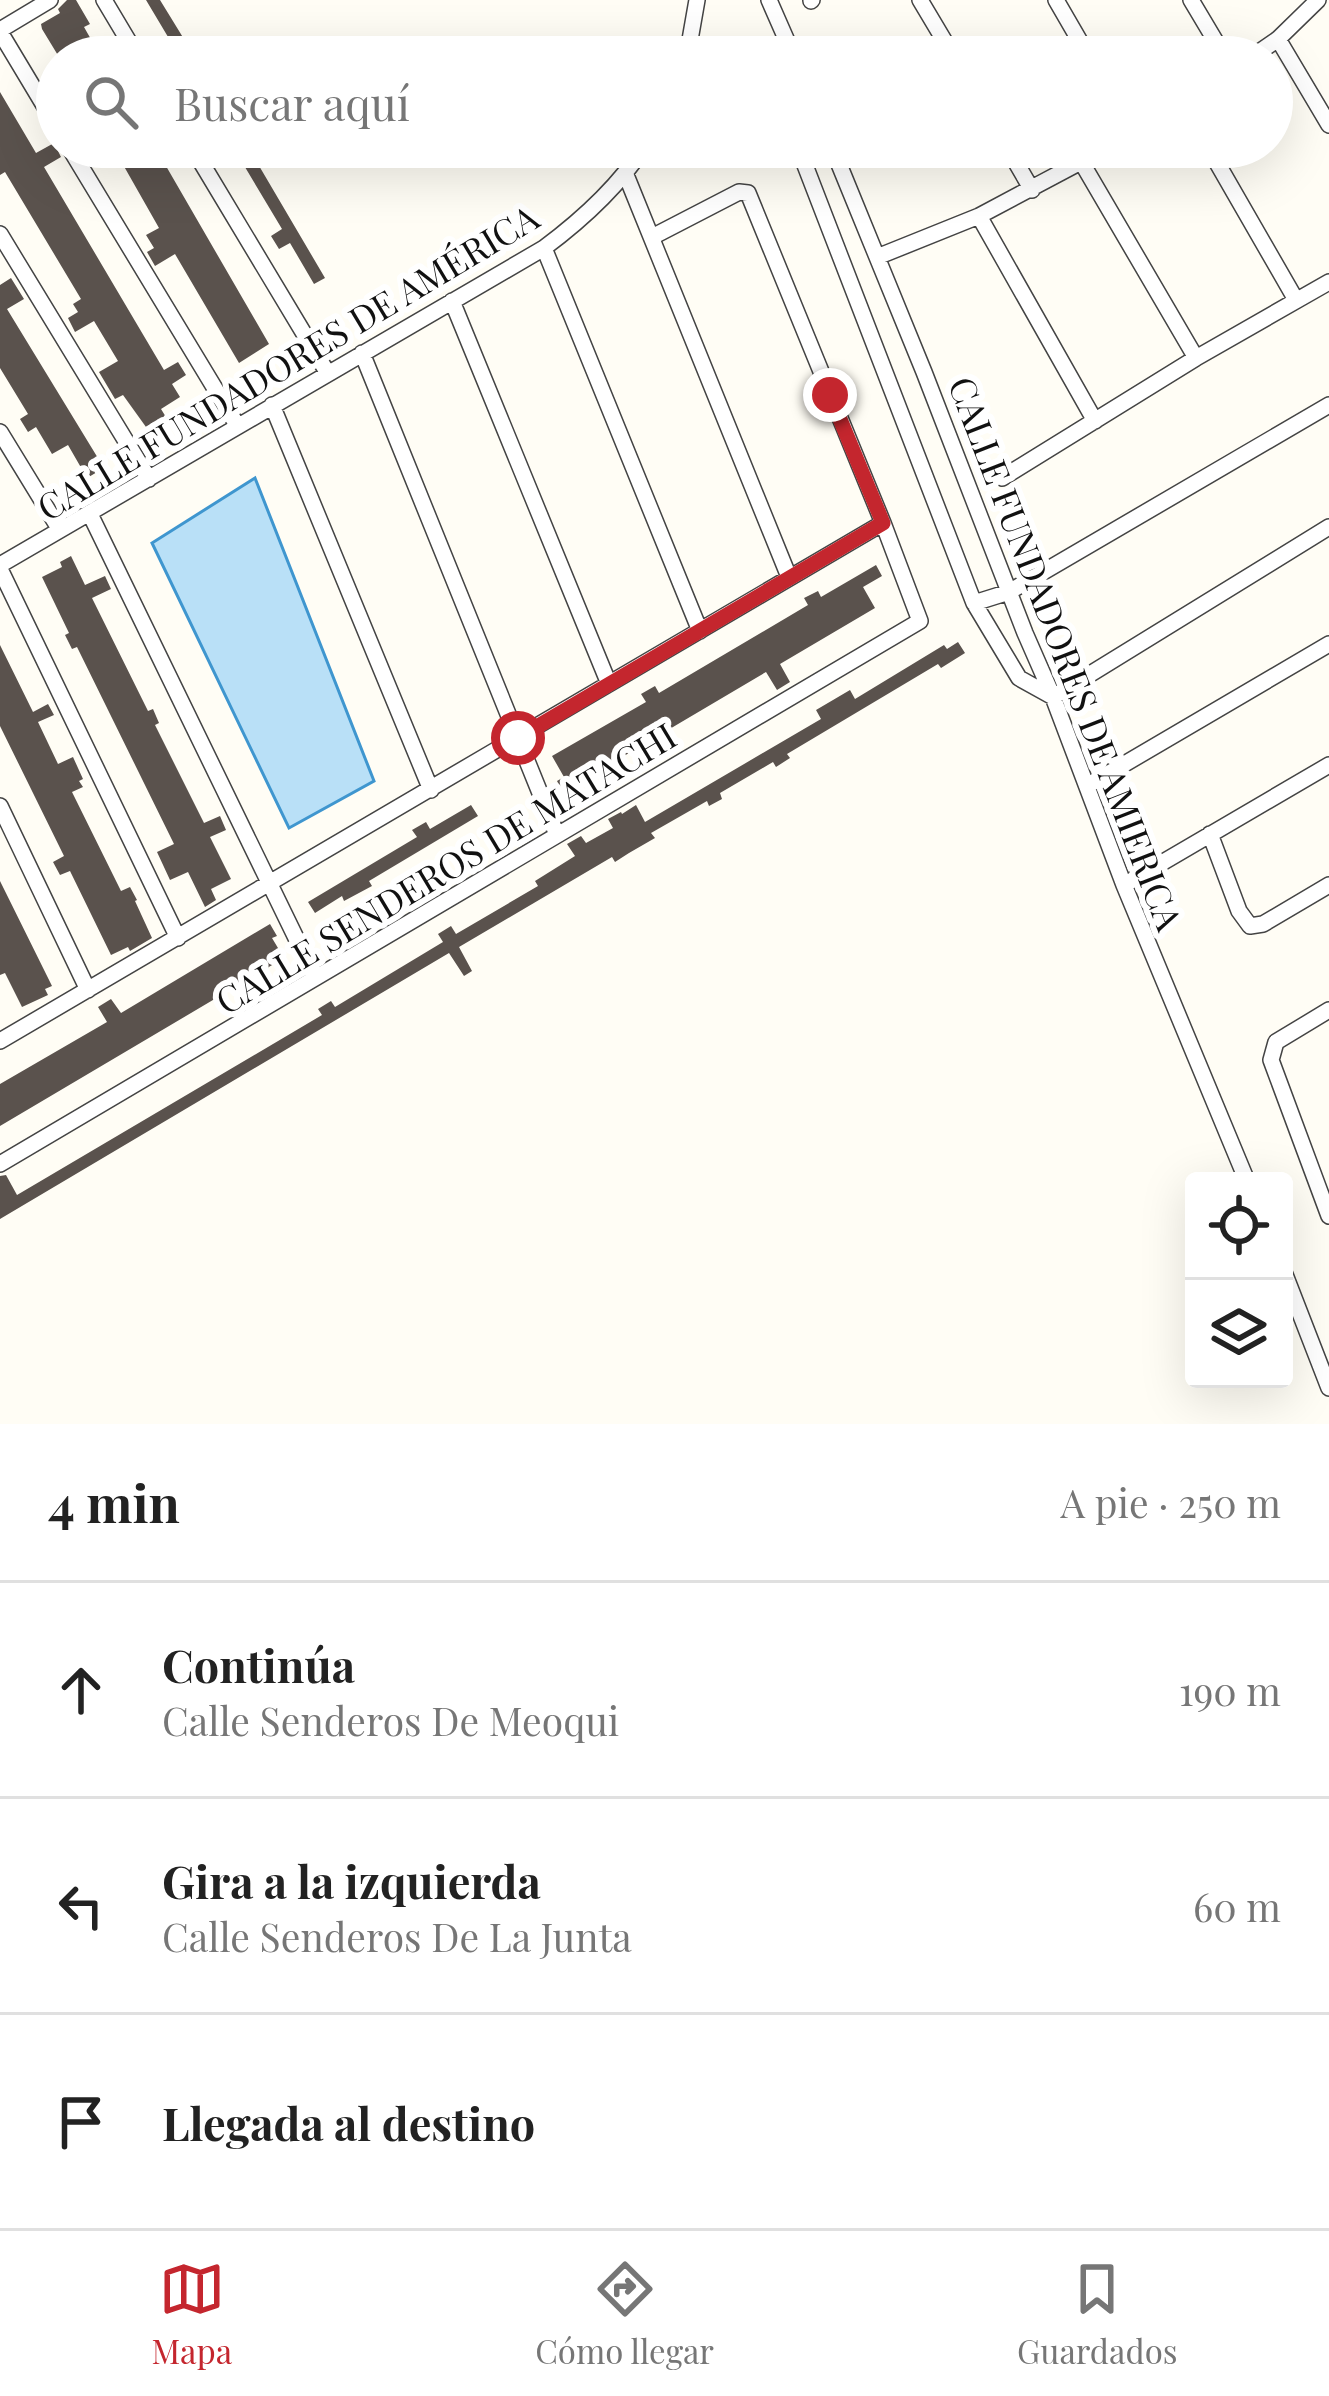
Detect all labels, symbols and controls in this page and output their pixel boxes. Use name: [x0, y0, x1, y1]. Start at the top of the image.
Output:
search box: [36, 36, 1293, 168]
icon: search: [78, 69, 144, 135]
text: Buscar aquí: [174, 72, 410, 132]
street label: CALLE FUNDADORES DE AMÉRICA: [27, 192, 547, 530]
route end: [803, 368, 857, 422]
street label: CALLE FUNDADORES DE AMIERICA: [939, 369, 1195, 937]
street label: CALLE SENDEROS DE MATACHI: [206, 710, 684, 1024]
route start: [491, 711, 545, 765]
map controls: [1185, 1172, 1293, 1388]
button: locate: [1185, 1172, 1293, 1280]
button: layers: [1185, 1280, 1293, 1388]
text: 4 min: [48, 1468, 180, 1536]
text: A pie · 250 m: [1061, 1476, 1281, 1528]
text: Continúa: [162, 1634, 355, 1694]
icon: ahead: [48, 1657, 114, 1723]
text: 190 m: [1179, 1664, 1281, 1716]
text: Calle Senderos De Meoqui: [162, 1694, 619, 1746]
text: Gira a la izquierda: [162, 1850, 541, 1910]
icon: left: [48, 1873, 114, 1939]
text: 60 m: [1193, 1880, 1281, 1932]
text: Calle Senderos De La Junta: [162, 1910, 632, 1962]
icon: arrive: [48, 2089, 114, 2155]
text: Llegada al destino: [162, 2092, 535, 2152]
tab: Mapa: [152, 2256, 232, 2372]
tab: Cómo llegar: [535, 2256, 714, 2372]
tab: Guardados: [1017, 2256, 1177, 2372]

